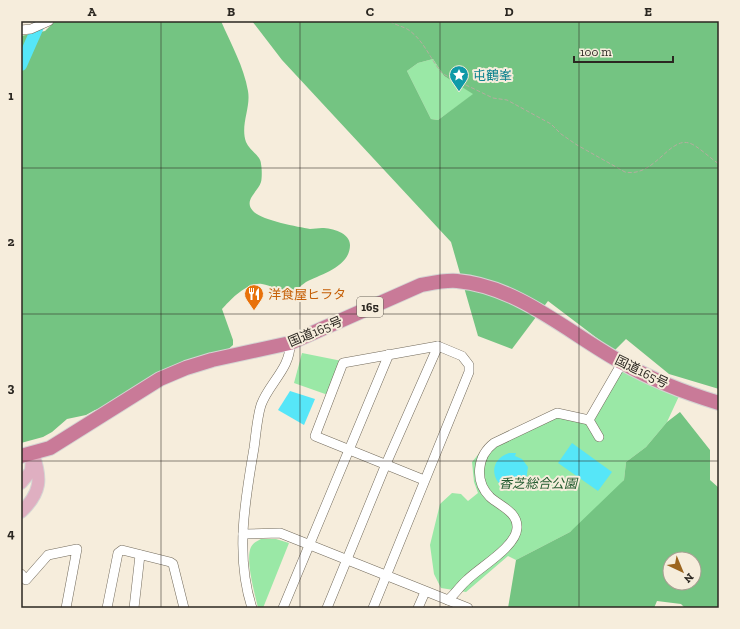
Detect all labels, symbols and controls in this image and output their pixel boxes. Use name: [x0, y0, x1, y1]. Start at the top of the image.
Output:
text: A: [88, 4, 97, 19]
text: B: [227, 4, 235, 19]
text: C: [366, 4, 374, 19]
text: D: [504, 4, 514, 19]
text: E: [644, 4, 652, 19]
scale bar: [574, 38, 673, 64]
text: 100 m: [580, 45, 612, 59]
place icon: 屯鶴峯: [448, 64, 470, 92]
place label: 屯鶴峯: [473, 68, 512, 83]
text: 1: [8, 88, 14, 103]
text: 2: [8, 234, 15, 249]
restaurant icon: 洋食屋ヒラタ: [243, 283, 265, 311]
place label: 洋食屋ヒラタ: [268, 287, 346, 302]
road number: 165: [357, 297, 383, 317]
street label: 国道165号: [286, 313, 345, 350]
street label: 国道165号: [613, 352, 671, 391]
text: 3: [8, 380, 15, 395]
park label: 香芝総合公園: [499, 476, 579, 491]
text: 4: [7, 526, 15, 541]
north arrow: [662, 551, 702, 591]
text: N: [681, 570, 696, 586]

